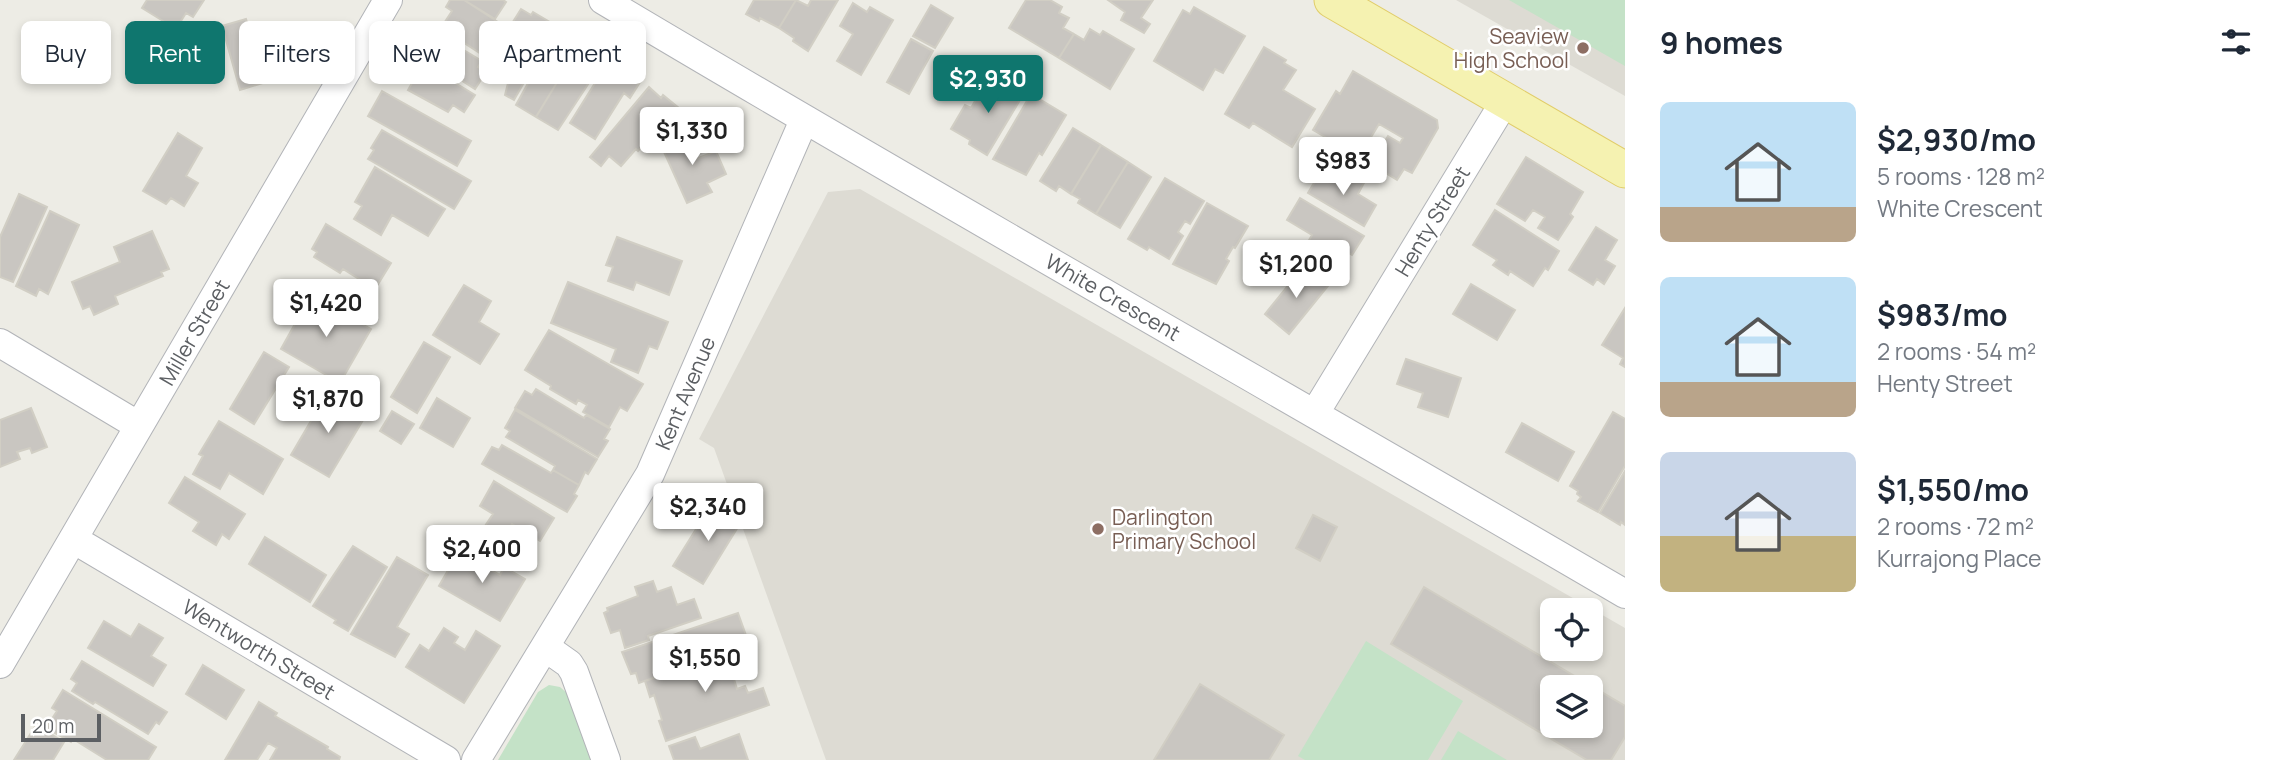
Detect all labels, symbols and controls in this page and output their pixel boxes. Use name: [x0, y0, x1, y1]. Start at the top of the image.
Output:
chip: Buy: [21, 21, 111, 84]
chip: Rent: [125, 21, 225, 84]
chip: Filters: [239, 21, 355, 84]
chip: New: [369, 21, 465, 84]
chip: Apartment: [479, 21, 646, 84]
place label: Seaview High School: [1454, 22, 1569, 74]
text: 9 homes: [1660, 22, 1783, 63]
icon: filters: [2217, 23, 2255, 61]
marker: Seaview High School: [1575, 40, 1591, 56]
pin: $2,930: [931, 55, 1045, 115]
text: $2,930: [949, 62, 1027, 94]
pin: $1,330: [635, 108, 749, 167]
text: $1,330: [656, 114, 728, 146]
text: $2,930/mo: [1877, 119, 2036, 160]
icon: home: [1716, 130, 1800, 214]
pin: $983: [1302, 138, 1384, 197]
text: $983: [1315, 144, 1371, 176]
text: 5 rooms · 128 m²: [1877, 160, 2045, 192]
street label: Henty Street: [1388, 161, 1476, 281]
text: White Crescent: [1877, 192, 2043, 224]
pin: $1,200: [1239, 240, 1353, 300]
street label: White Crescent: [1040, 247, 1186, 347]
text: $1,200: [1259, 247, 1333, 279]
street label: Miller Street: [152, 274, 236, 390]
pin: $1,420: [269, 280, 383, 339]
text: $1,420: [289, 286, 363, 318]
text: $983/mo: [1877, 294, 2008, 335]
icon: home: [1716, 305, 1800, 389]
street label: Kent Avenue: [649, 332, 721, 454]
text: 2 rooms · 54 m²: [1877, 335, 2036, 367]
text: Henty Street: [1877, 367, 2013, 399]
pin: $1,870: [271, 376, 385, 435]
text: $1,870: [292, 382, 364, 414]
text: $1,550/mo: [1877, 469, 2029, 510]
icon: home: [1716, 480, 1800, 564]
pin: $2,340: [651, 484, 765, 543]
text: $2,340: [669, 490, 747, 522]
place label: Darlington Primary School: [1112, 503, 1256, 555]
text: 2 rooms · 72 m²: [1877, 510, 2034, 542]
marker: Darlington Primary School: [1090, 521, 1106, 537]
pin: $2,400: [425, 526, 539, 585]
text: $2,400: [442, 532, 522, 564]
text: Kurrajong Place: [1877, 542, 2042, 574]
street label: Wentworth Street: [177, 592, 341, 706]
map controls: [1540, 598, 1603, 738]
button: locate: [1540, 598, 1603, 661]
pin: $1,550: [648, 634, 762, 694]
text: $1,550: [669, 641, 741, 673]
button: layers: [1540, 675, 1603, 738]
scale bar: [21, 711, 102, 743]
text: 20 m: [32, 713, 74, 739]

